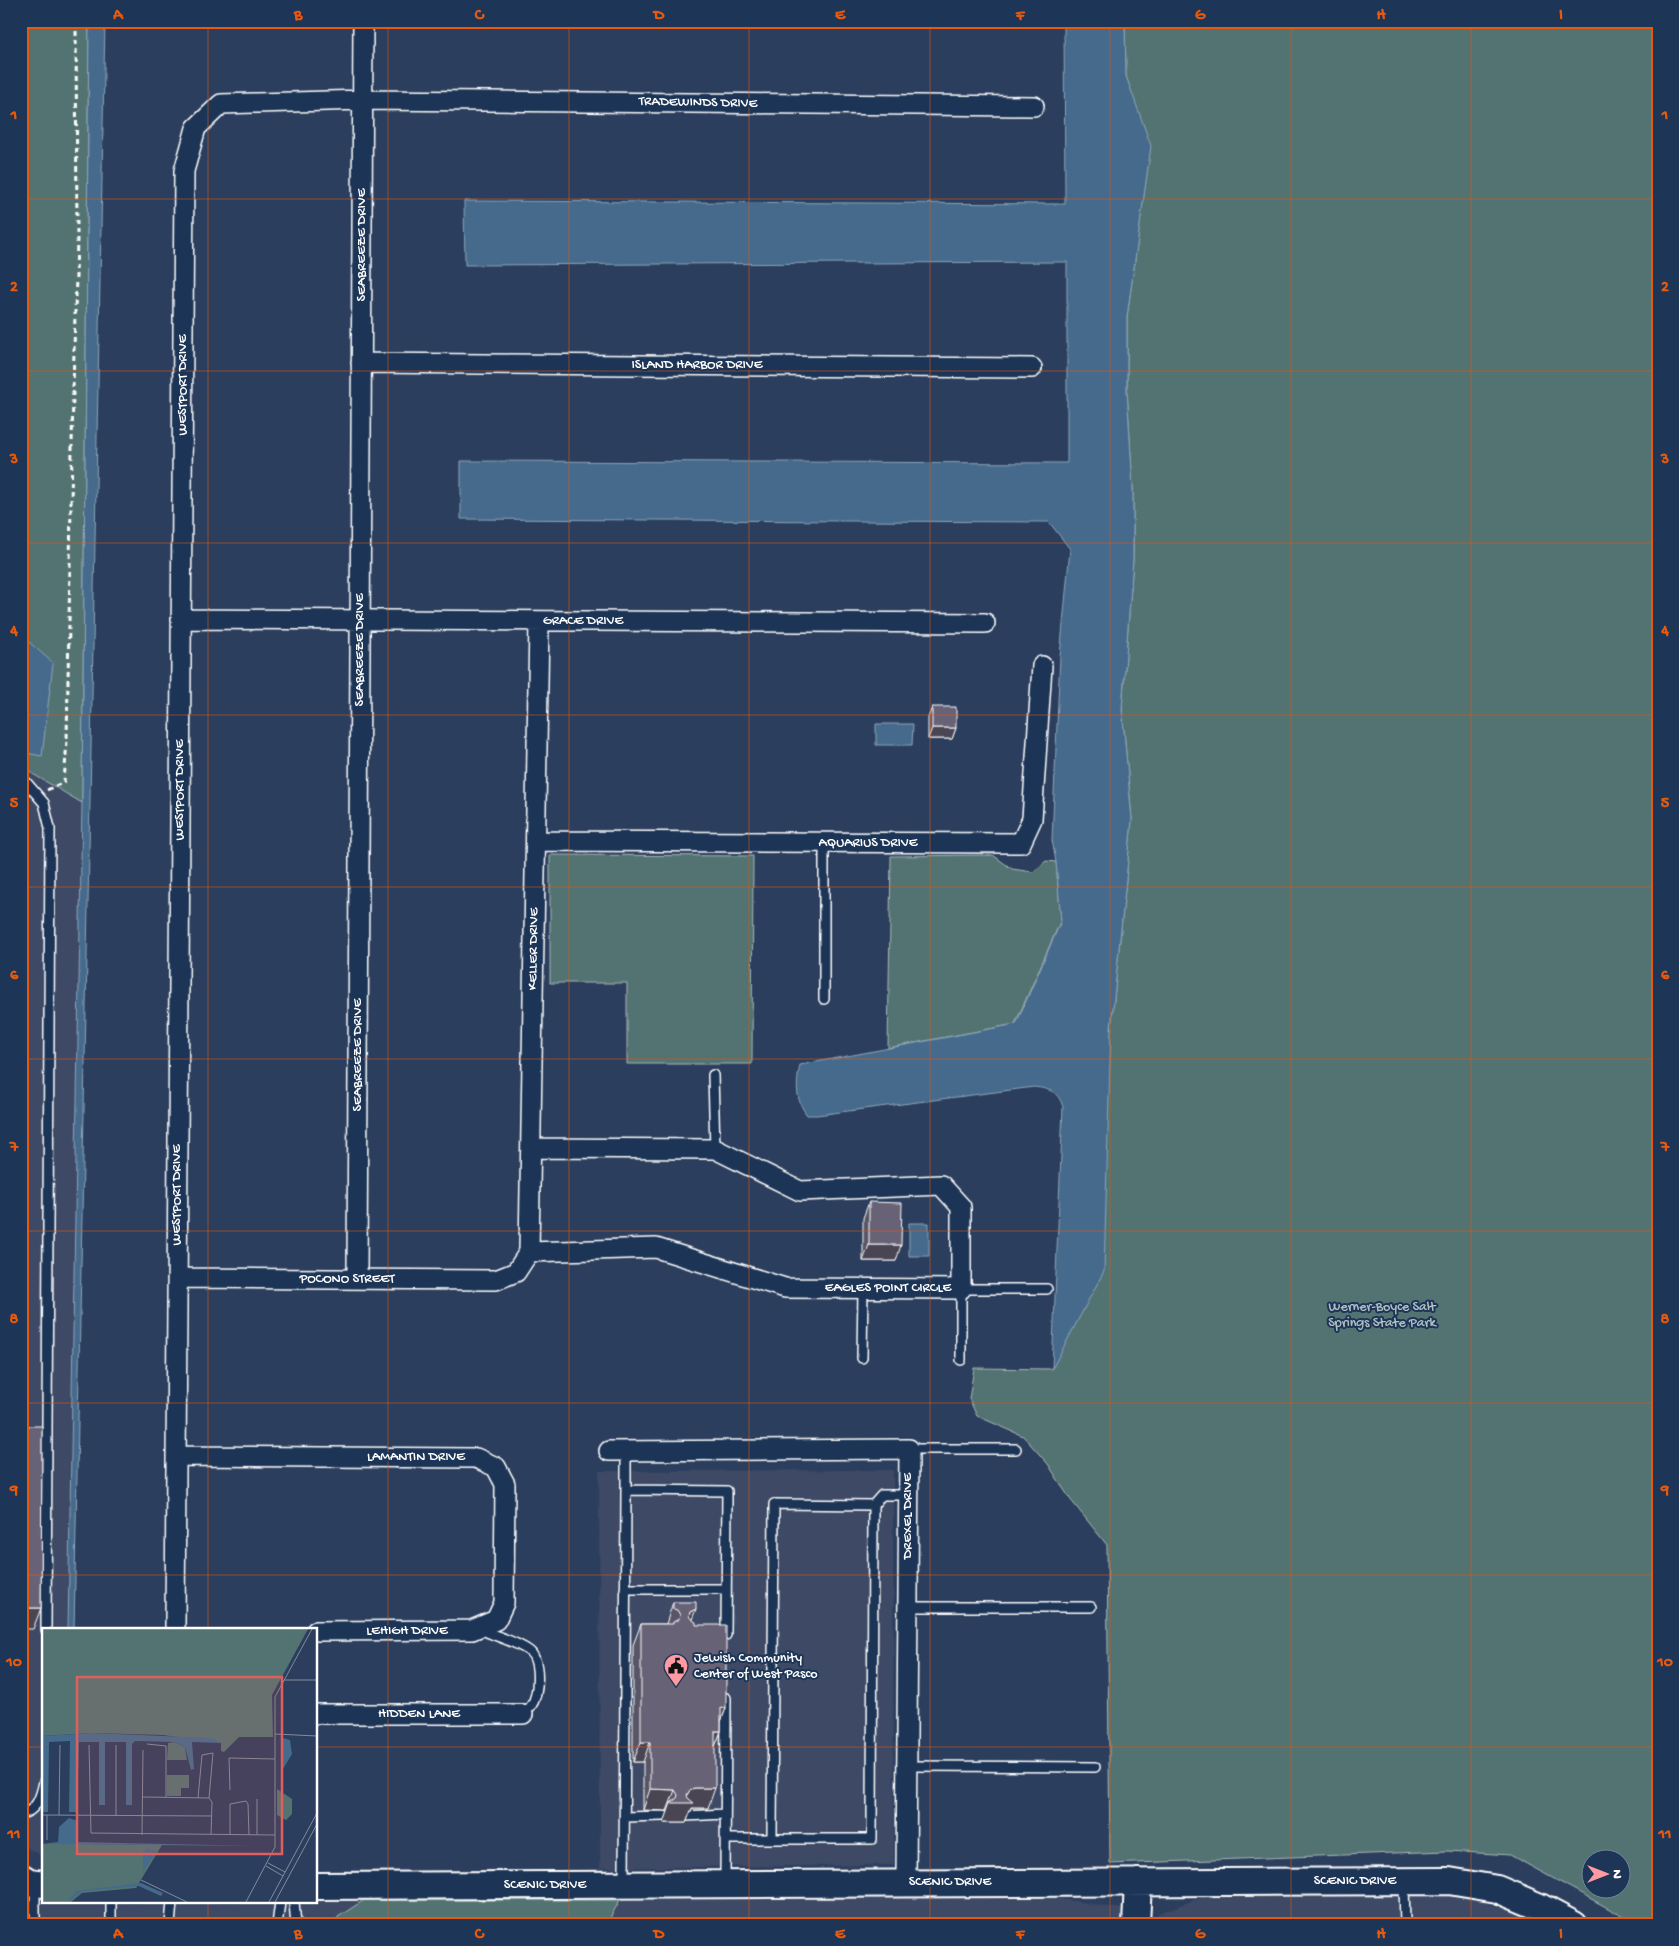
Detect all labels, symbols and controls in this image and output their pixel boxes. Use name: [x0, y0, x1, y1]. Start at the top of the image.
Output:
text: A: [112, 7, 124, 26]
text: B: [293, 7, 303, 26]
text: C: [474, 7, 485, 26]
text: D: [652, 7, 665, 26]
text: E: [835, 7, 846, 26]
text: F: [1015, 7, 1026, 26]
text: G: [1195, 7, 1206, 26]
text: H: [1376, 7, 1386, 26]
text: I: [1559, 7, 1563, 26]
street label: TRADEWINDS DRIVE: [638, 93, 759, 113]
text: 1: [10, 107, 17, 126]
text: 1: [1661, 107, 1668, 126]
street label: SEABREEZE DRIVE: [354, 187, 371, 301]
text: 2: [10, 279, 18, 298]
text: 2: [1661, 279, 1669, 298]
street label: WESTPORT DRIVE: [175, 333, 192, 436]
street label: ISLAND HARBOR DRIVE: [632, 357, 764, 374]
text: 3: [9, 451, 18, 470]
text: 3: [1660, 451, 1669, 470]
street label: SEABREEZE DRIVE: [352, 592, 369, 706]
street label: GRACE DRIVE: [543, 613, 624, 630]
text: 4: [9, 623, 18, 642]
text: 4: [1660, 623, 1669, 642]
street label: WESTPORT DRIVE: [172, 738, 189, 841]
text: 5: [10, 795, 19, 814]
text: 5: [1661, 795, 1670, 814]
street label: AQUARIUS DRIVE: [819, 835, 919, 852]
street label: KELLER DRIVE: [525, 906, 543, 990]
text: 6: [10, 967, 19, 986]
text: 6: [1661, 967, 1670, 986]
street label: SEABREEZE DRIVE: [350, 997, 367, 1111]
text: 7: [9, 1139, 19, 1158]
text: 7: [1660, 1139, 1670, 1158]
street label: WESTPORT DRIVE: [169, 1143, 186, 1246]
street label: POCONO STREET: [298, 1271, 395, 1288]
street label: EAGLES POINT CIRCLE: [825, 1280, 953, 1297]
park label: Werner-Boyce Salt Springs State Park: [1328, 1299, 1437, 1332]
text: 8: [10, 1311, 19, 1330]
text: 8: [1661, 1311, 1670, 1330]
street label: LAMANTIN DRIVE: [367, 1449, 466, 1466]
street label: DREXEL DRIVE: [900, 1472, 917, 1560]
text: 9: [9, 1482, 18, 1501]
text: 9: [1660, 1482, 1669, 1501]
street label: LEHIGH DRIVE: [366, 1623, 449, 1640]
inset map: [42, 1628, 318, 1904]
place label: Jewish Community Center of West Pasco: [694, 1650, 818, 1683]
public building icon: Jewish Community Center of West Pasco: [663, 1653, 689, 1687]
text: 10: [5, 1654, 22, 1673]
text: 10: [1656, 1654, 1673, 1673]
street label: HIDDEN LANE: [378, 1706, 461, 1723]
text: 11: [7, 1826, 20, 1845]
text: 11: [1658, 1826, 1671, 1845]
north arrow: [1582, 1848, 1632, 1898]
text: N: [1608, 1869, 1625, 1879]
street label: SCENIC DRIVE: [1314, 1873, 1398, 1890]
street label: SCENIC DRIVE: [909, 1874, 993, 1891]
street label: SCENIC DRIVE: [504, 1877, 588, 1894]
text: A: [112, 1926, 124, 1945]
text: B: [293, 1926, 303, 1945]
text: C: [474, 1926, 485, 1945]
text: D: [652, 1926, 665, 1945]
text: E: [835, 1926, 846, 1945]
text: F: [1015, 1926, 1026, 1945]
text: G: [1195, 1926, 1206, 1945]
text: H: [1376, 1926, 1386, 1945]
text: I: [1559, 1926, 1563, 1945]

